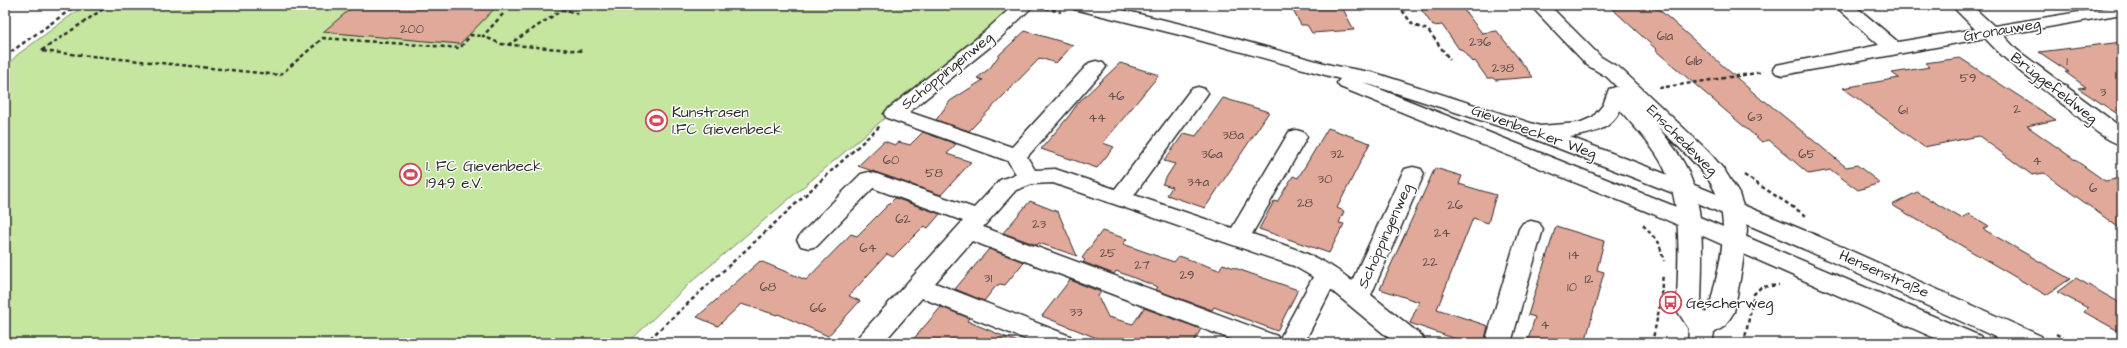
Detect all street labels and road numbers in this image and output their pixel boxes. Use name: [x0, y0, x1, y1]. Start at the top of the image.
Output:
street label: Gronauweg: [1962, 13, 2043, 48]
street label: Schöppingenweg: [897, 27, 998, 115]
street label: Brüggefeldweg: [2005, 47, 2102, 130]
street label: Gievenbecker Weg: [1468, 100, 1600, 165]
street label: Enschedeweg: [1641, 100, 1722, 181]
street label: Schöppingenweg: [1352, 180, 1419, 292]
street label: Hensenstraße: [1836, 245, 1932, 303]

